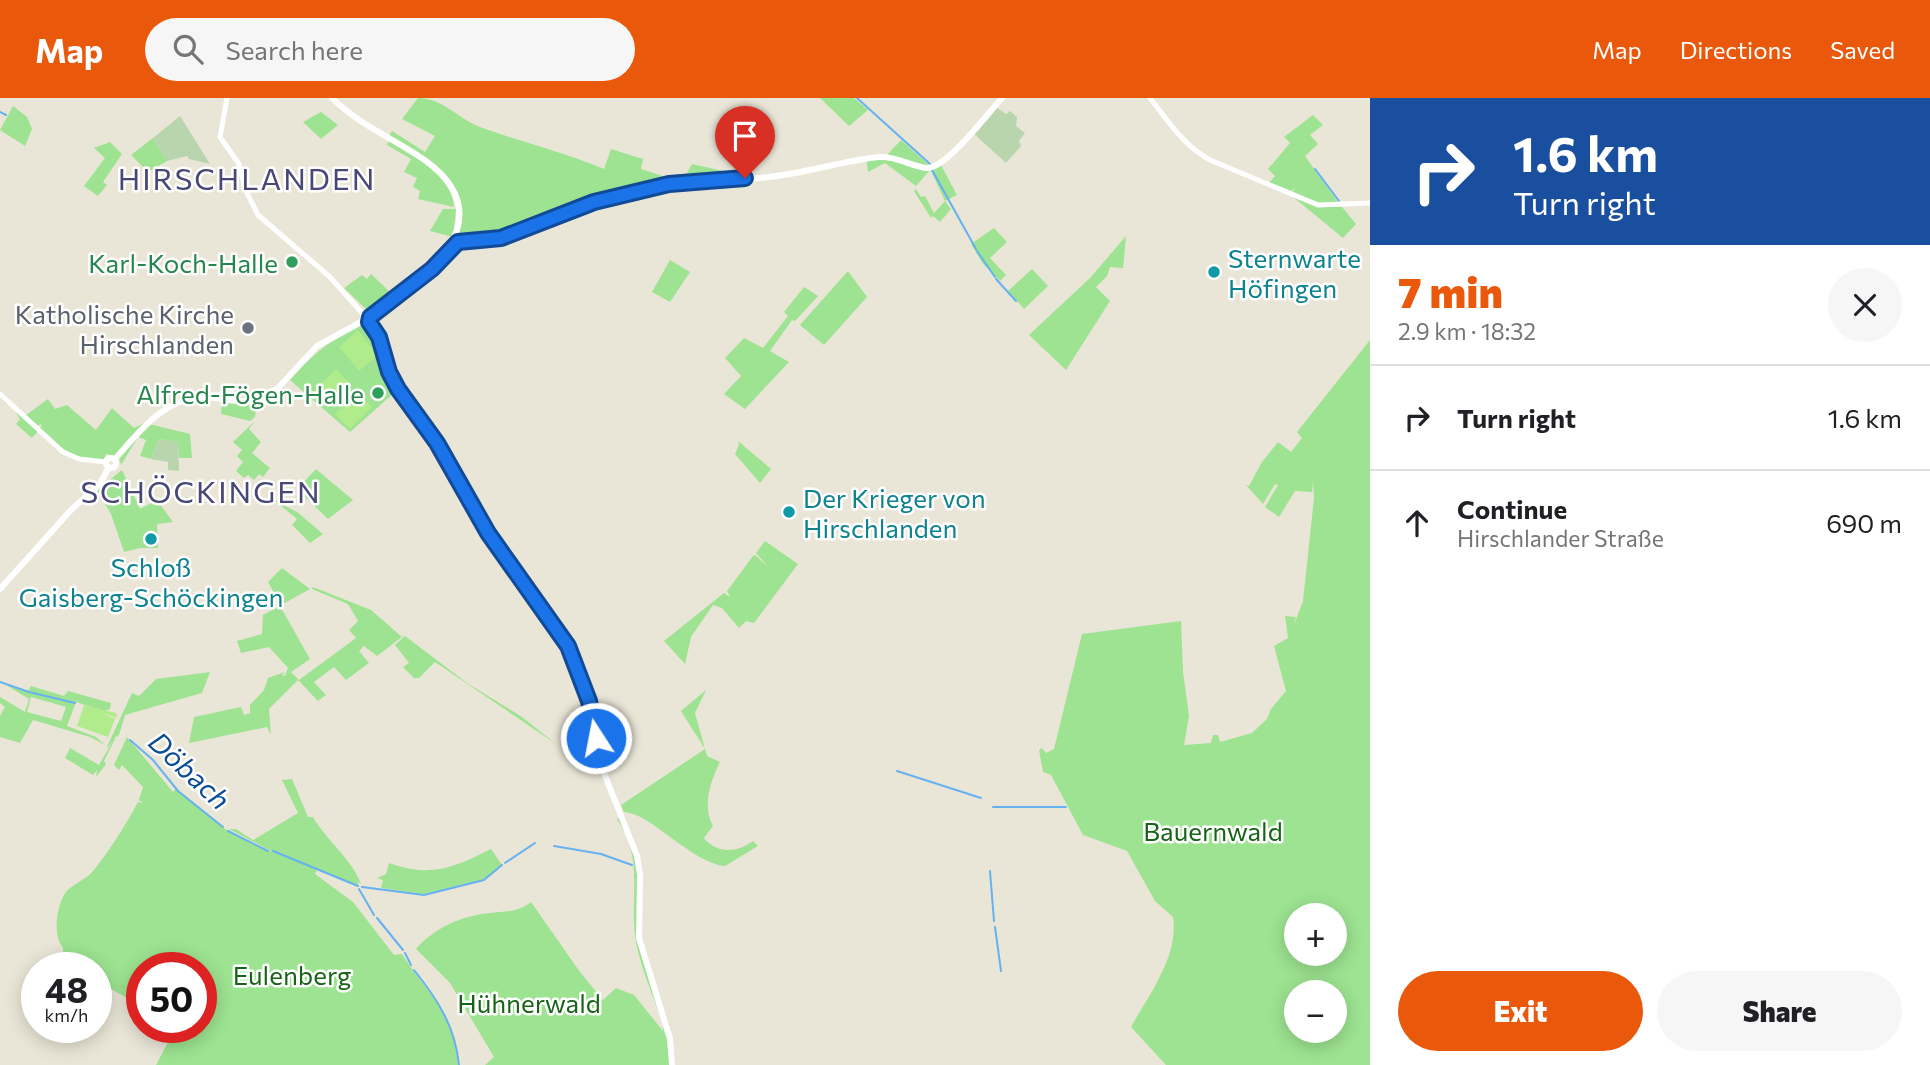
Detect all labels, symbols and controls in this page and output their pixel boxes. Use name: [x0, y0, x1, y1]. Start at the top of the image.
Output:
search box: [145, 18, 635, 81]
text: Map: [35, 29, 103, 70]
icon: search: [169, 30, 207, 68]
text: Search here: [225, 34, 363, 65]
text: Map: [1592, 35, 1642, 64]
text: Directions: [1680, 35, 1792, 64]
text: Saved: [1830, 35, 1895, 64]
pin: [715, 106, 775, 178]
icon: arrive: [726, 117, 764, 155]
text: 1.6 km: [1513, 122, 1658, 182]
icon: right: [1398, 126, 1489, 217]
district label: HIRSCHLANDEN: [118, 159, 376, 196]
text: Turn right: [1513, 182, 1656, 222]
place label: Sternwarte Höfingen: [1228, 242, 1361, 303]
place label: Karl-Koch-Halle: [88, 247, 278, 278]
marker: Karl-Koch-Halle: [284, 254, 300, 270]
marker: Sternwarte Höfingen: [1206, 264, 1222, 280]
text: 7 min: [1398, 265, 1503, 317]
button: close: [1828, 268, 1902, 342]
place label: Katholische Kirche Hirschlanden: [15, 298, 234, 359]
text: 2.9 km · 18:32: [1398, 317, 1536, 345]
marker: Katholische Kirche Hirschlanden: [240, 320, 256, 336]
place label: Alfred-Fögen-Halle: [136, 378, 364, 409]
marker: Alfred-Fögen-Halle: [370, 385, 386, 401]
icon: right: [1398, 399, 1436, 437]
text: Turn right: [1457, 402, 1576, 433]
text: 1.6 km: [1828, 402, 1902, 433]
district label: SCHÖCKINGEN: [80, 472, 322, 509]
place label: Der Krieger von Hirschlanden: [803, 482, 986, 543]
text: Continue: [1457, 493, 1567, 524]
marker: Der Krieger von Hirschlanden: [781, 504, 797, 520]
icon: ahead: [1398, 504, 1436, 542]
text: 690 m: [1826, 507, 1902, 538]
text: Hirschlander Straße: [1457, 524, 1664, 552]
marker: Schloß Gaisberg-Schöckingen: [143, 531, 159, 547]
place label: Schloß Gaisberg-Schöckingen: [19, 551, 283, 612]
position arrow: [559, 701, 633, 775]
water label: Döbach: [142, 724, 238, 816]
park label: Bauernwald: [1143, 815, 1283, 846]
map controls: [1284, 903, 1347, 1043]
button: +: [1284, 903, 1347, 966]
speed limit sign: 50: [126, 952, 217, 1043]
park label: Eulenberg: [233, 959, 351, 990]
text: 48: [45, 967, 88, 1010]
button: Exit: [1398, 971, 1643, 1051]
button: Share: [1657, 971, 1902, 1051]
button: −: [1284, 980, 1347, 1043]
park label: Hühnerwald: [457, 987, 601, 1018]
text: km/h: [45, 1004, 88, 1026]

